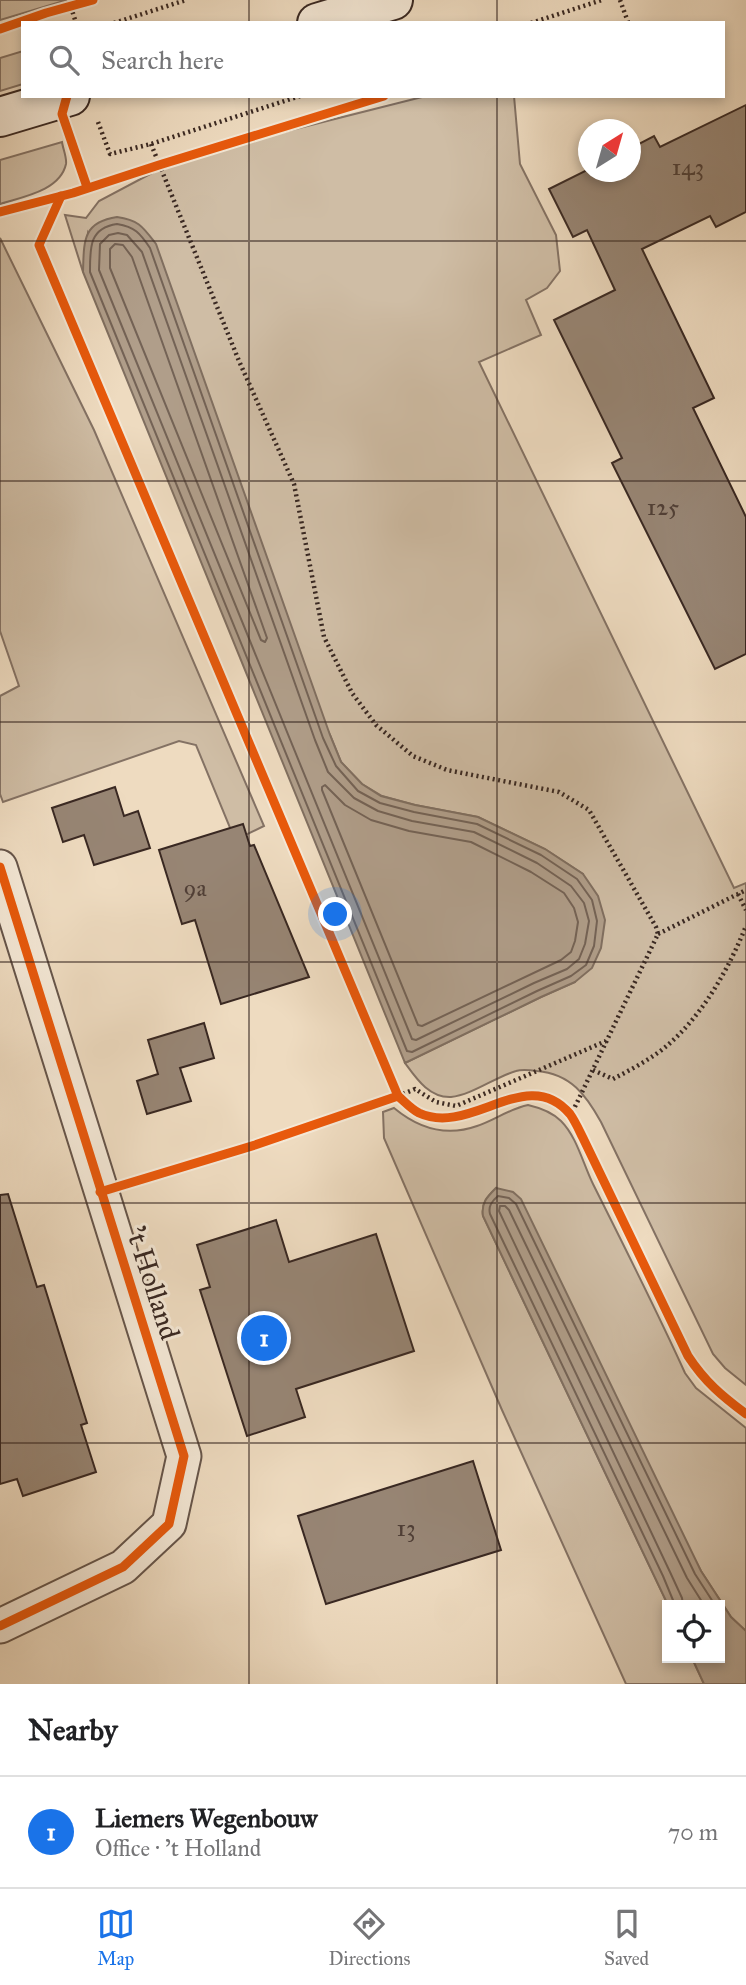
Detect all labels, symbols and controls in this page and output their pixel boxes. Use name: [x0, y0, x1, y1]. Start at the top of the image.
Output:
search box: [21, 21, 725, 98]
icon: search: [45, 41, 83, 79]
text: Search here: [101, 44, 224, 76]
north arrow: [578, 119, 641, 182]
house number: 143: [672, 152, 704, 182]
house number: 125: [647, 492, 679, 522]
house number: 9a: [183, 873, 207, 903]
your location: [318, 897, 352, 931]
street label: 't Holland: [118, 1222, 188, 1344]
pin: 1: [241, 1312, 287, 1364]
house number: 13: [396, 1513, 416, 1543]
map controls: [662, 1600, 725, 1663]
button: locate: [662, 1600, 725, 1663]
text: Nearby: [28, 1712, 118, 1748]
text: Liemers Wegenbouw: [95, 1802, 318, 1834]
text: 1: [46, 1818, 56, 1846]
text: 70 m: [668, 1818, 718, 1846]
text: Office · 't Holland: [95, 1834, 261, 1862]
tab: Map: [97, 1905, 135, 1970]
tab: Directions: [328, 1905, 410, 1970]
tab: Saved: [604, 1905, 649, 1970]

